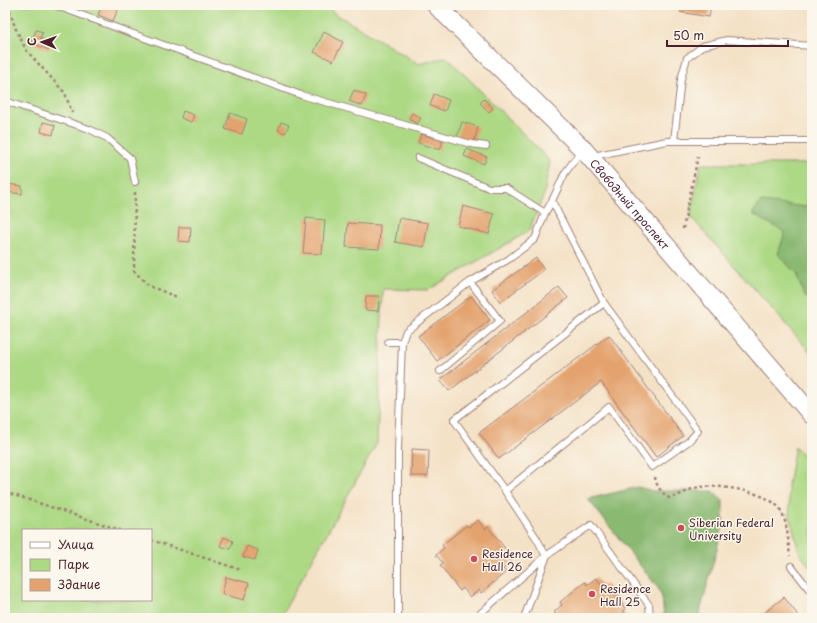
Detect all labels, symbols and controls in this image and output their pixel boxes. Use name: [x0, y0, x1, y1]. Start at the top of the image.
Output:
north arrow: [22, 22, 62, 62]
scale bar: [667, 22, 788, 48]
text: 50 m: [673, 26, 704, 44]
text: С: [23, 37, 40, 46]
street label: Свободный проспект: [586, 155, 674, 253]
place label: Siberian Federal University: [689, 514, 774, 544]
marker: Siberian Federal University: [676, 523, 686, 533]
legend: [22, 529, 152, 601]
text: Улица: [58, 535, 94, 553]
place label: Residence Hall 26: [482, 545, 533, 575]
marker: Residence Hall 26: [469, 554, 479, 564]
text: Парк: [58, 555, 90, 573]
text: Здание: [58, 575, 100, 593]
place label: Residence Hall 25: [600, 580, 651, 610]
marker: Residence Hall 25: [587, 589, 597, 599]

